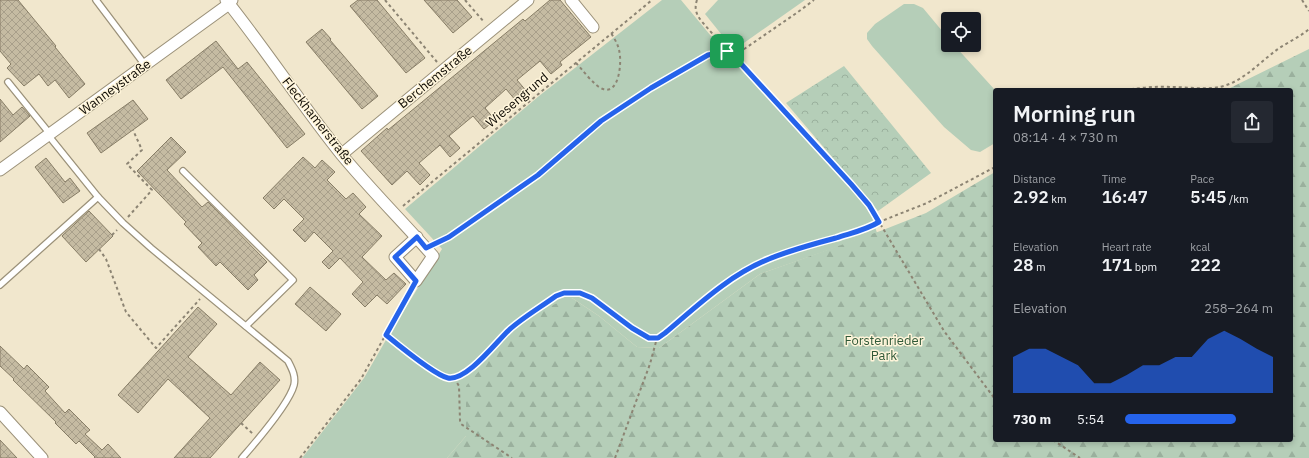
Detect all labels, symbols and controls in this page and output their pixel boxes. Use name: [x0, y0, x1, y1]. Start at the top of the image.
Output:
map controls: [941, 12, 981, 52]
button: locate: [941, 12, 981, 52]
pin: [710, 34, 744, 68]
icon: arrive: [716, 40, 738, 62]
street label: Berchemstraße: [394, 42, 476, 112]
street label: Wanneystraße: [76, 55, 154, 119]
street label: Wiesengrund: [482, 69, 552, 131]
street label: Fleckhamerstraße: [278, 74, 358, 168]
text: Morning run: [1013, 99, 1136, 128]
button: share: [1231, 101, 1273, 143]
text: 08:14 · 4 × 730 m: [1013, 129, 1118, 146]
text: Distance: [1013, 172, 1056, 186]
text: Time: [1102, 172, 1126, 186]
text: Pace: [1190, 172, 1214, 186]
text: 2.92: [1013, 186, 1049, 208]
text: 16:47: [1102, 186, 1148, 208]
text: 5:45: [1190, 186, 1226, 208]
text: km: [1049, 192, 1067, 206]
text: /km: [1226, 192, 1249, 206]
text: Elevation: [1013, 240, 1059, 254]
text: Heart rate: [1102, 240, 1152, 254]
text: kcal: [1190, 240, 1210, 254]
text: 28: [1013, 254, 1033, 276]
text: 171: [1102, 254, 1132, 276]
text: 222: [1190, 254, 1221, 276]
text: m: [1033, 260, 1046, 274]
text: bpm: [1132, 260, 1157, 274]
text: Elevation: [1013, 300, 1067, 317]
text: 258–264 m: [1204, 300, 1273, 317]
park label: Forstenrieder Park: [845, 332, 924, 364]
text: 730 m: [1013, 411, 1051, 428]
text: 5:54: [1077, 411, 1104, 428]

